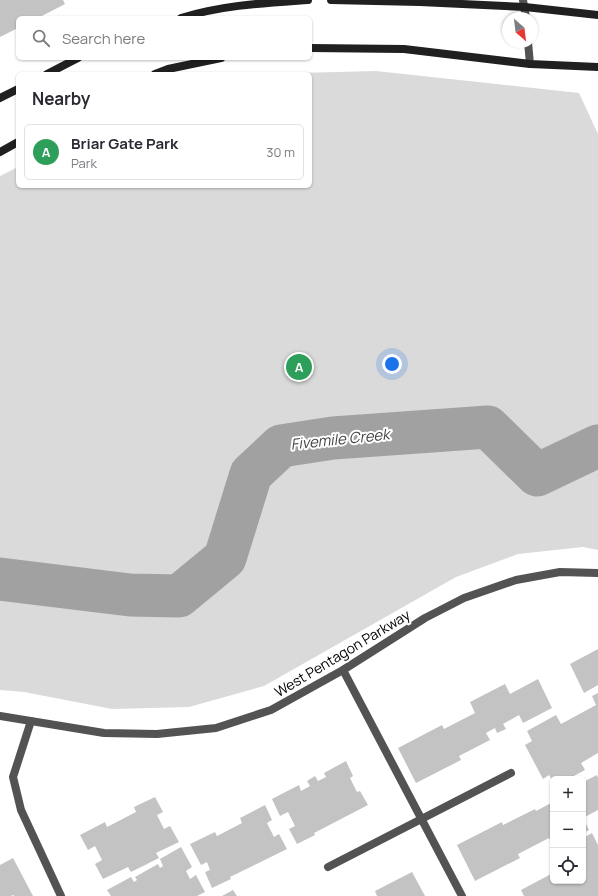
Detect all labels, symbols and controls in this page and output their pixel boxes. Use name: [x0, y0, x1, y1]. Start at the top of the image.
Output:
north arrow: [502, 12, 538, 48]
search box: [16, 16, 312, 60]
icon: search: [30, 27, 52, 49]
text: Search here: [62, 28, 145, 49]
text: Nearby: [32, 87, 90, 110]
text: Briar Gate Park: [71, 133, 178, 154]
text: A: [42, 143, 50, 161]
text: 30 m: [266, 143, 295, 161]
text: Park: [71, 154, 97, 172]
pin: A: [286, 352, 312, 382]
your location: [382, 354, 402, 374]
water label: Fivemile Creek: [289, 423, 393, 455]
street label: West Pentagon Parkway: [271, 605, 414, 701]
map controls: [550, 776, 586, 884]
button: +: [550, 776, 586, 812]
button: −: [550, 812, 586, 848]
button: locate: [550, 848, 586, 884]

